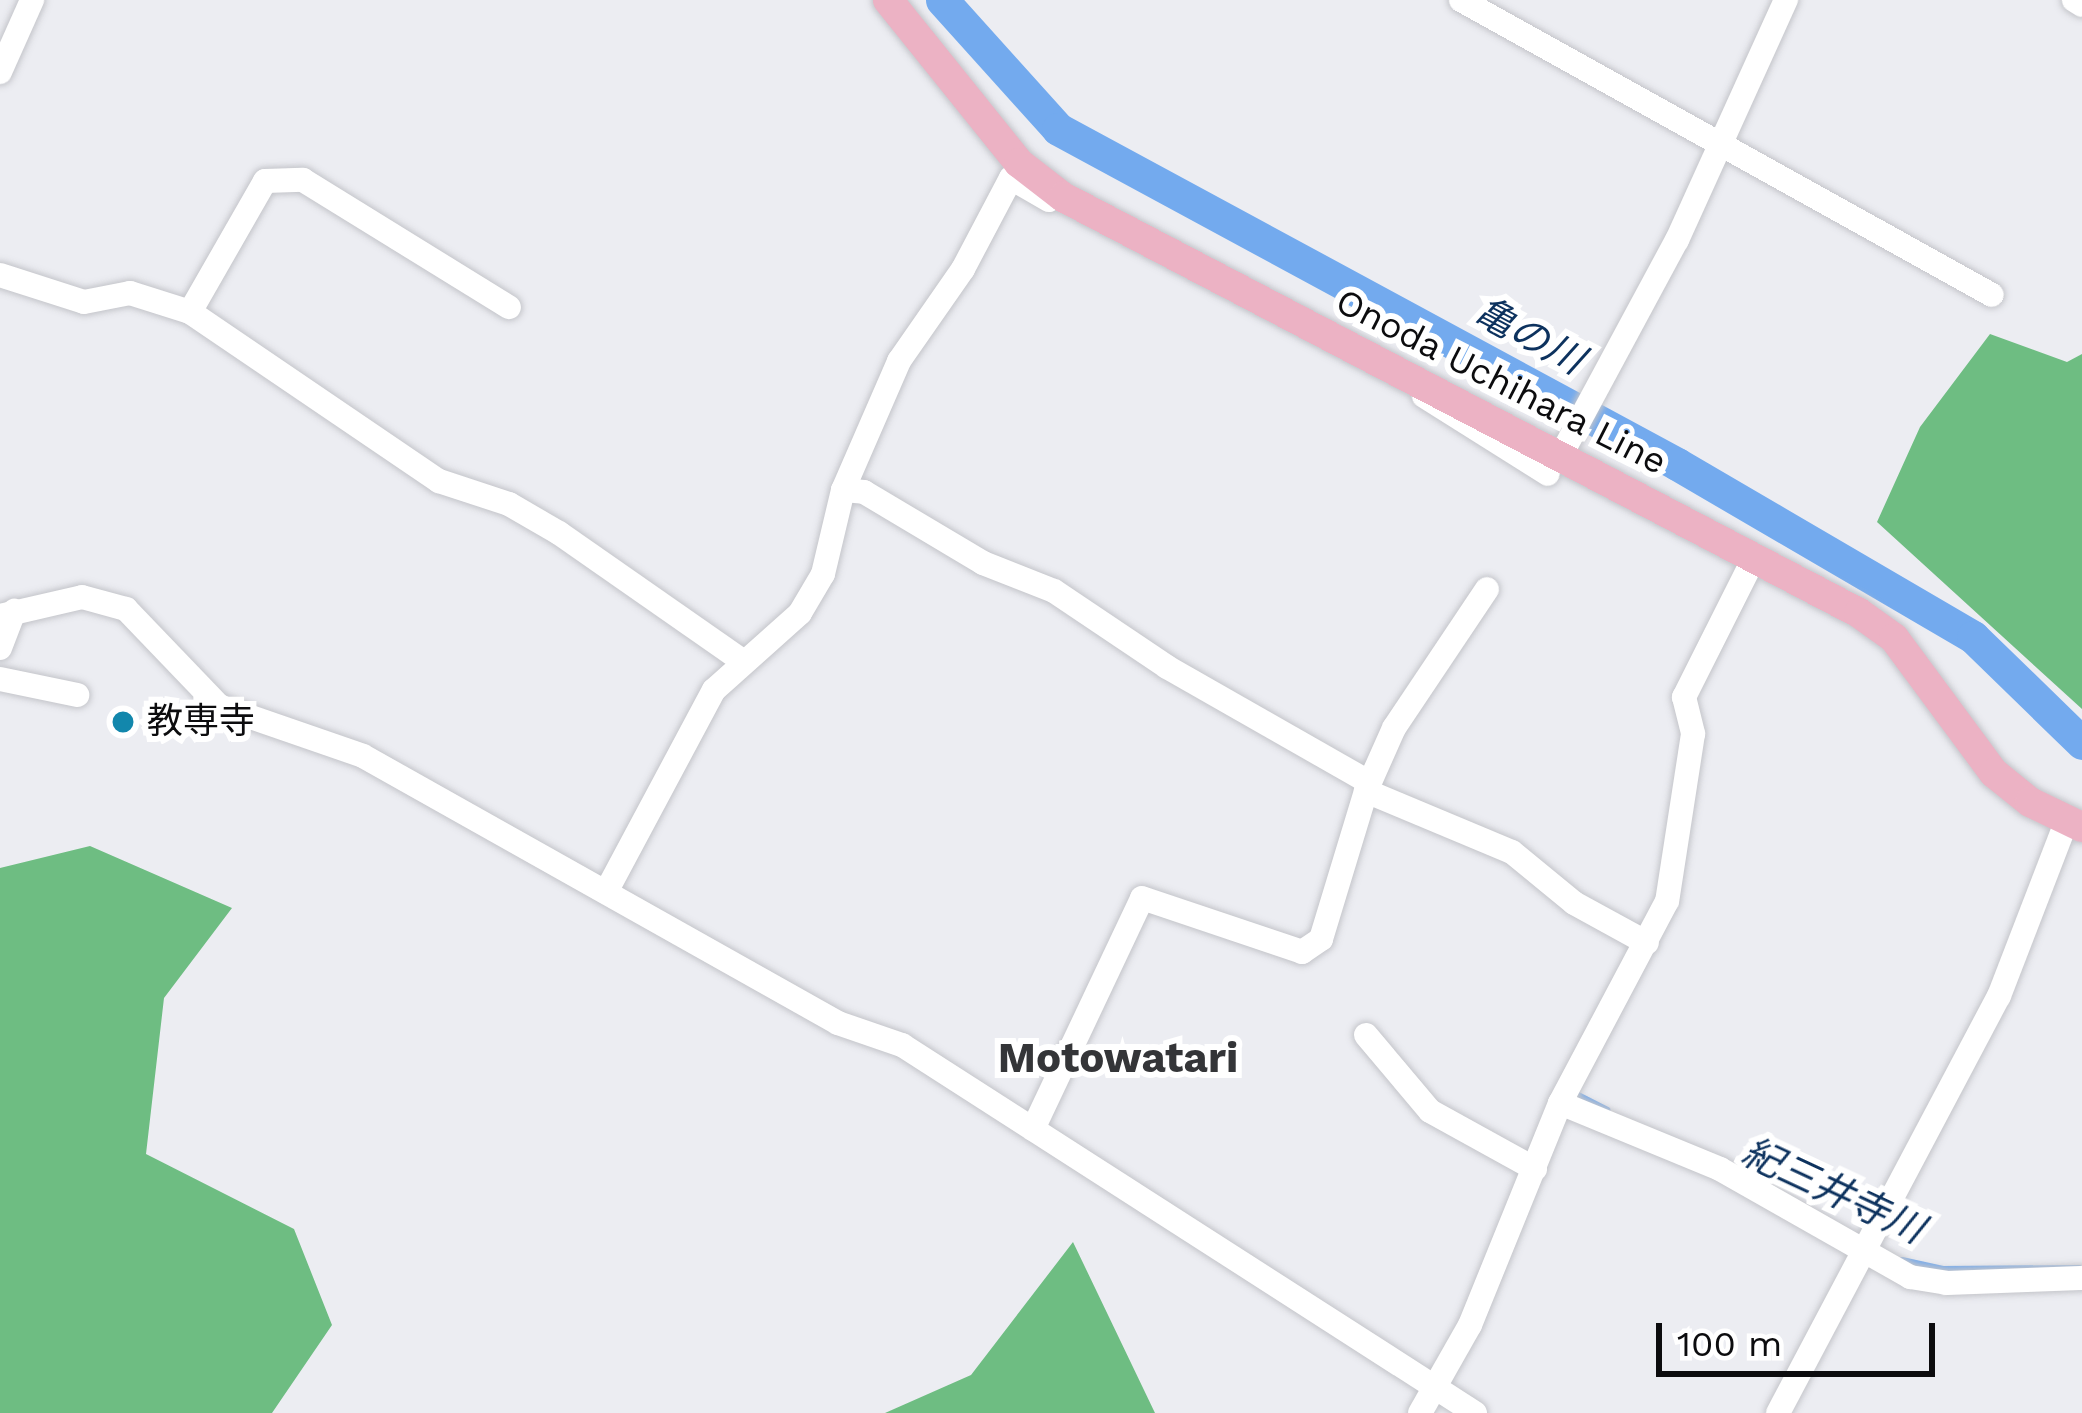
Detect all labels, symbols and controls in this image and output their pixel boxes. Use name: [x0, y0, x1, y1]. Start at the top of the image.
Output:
street label: Onoda Uchihara Line: [1328, 280, 1674, 484]
water label: 亀の川: [1466, 288, 1592, 384]
place label: 教専寺: [147, 700, 255, 744]
marker: 教専寺: [110, 709, 136, 735]
district label: Motowatari: [998, 1033, 1238, 1083]
water label: 紀三井寺川: [1735, 1129, 1931, 1253]
scale bar: [1662, 1299, 1941, 1373]
text: 100 m: [1677, 1323, 1782, 1365]

